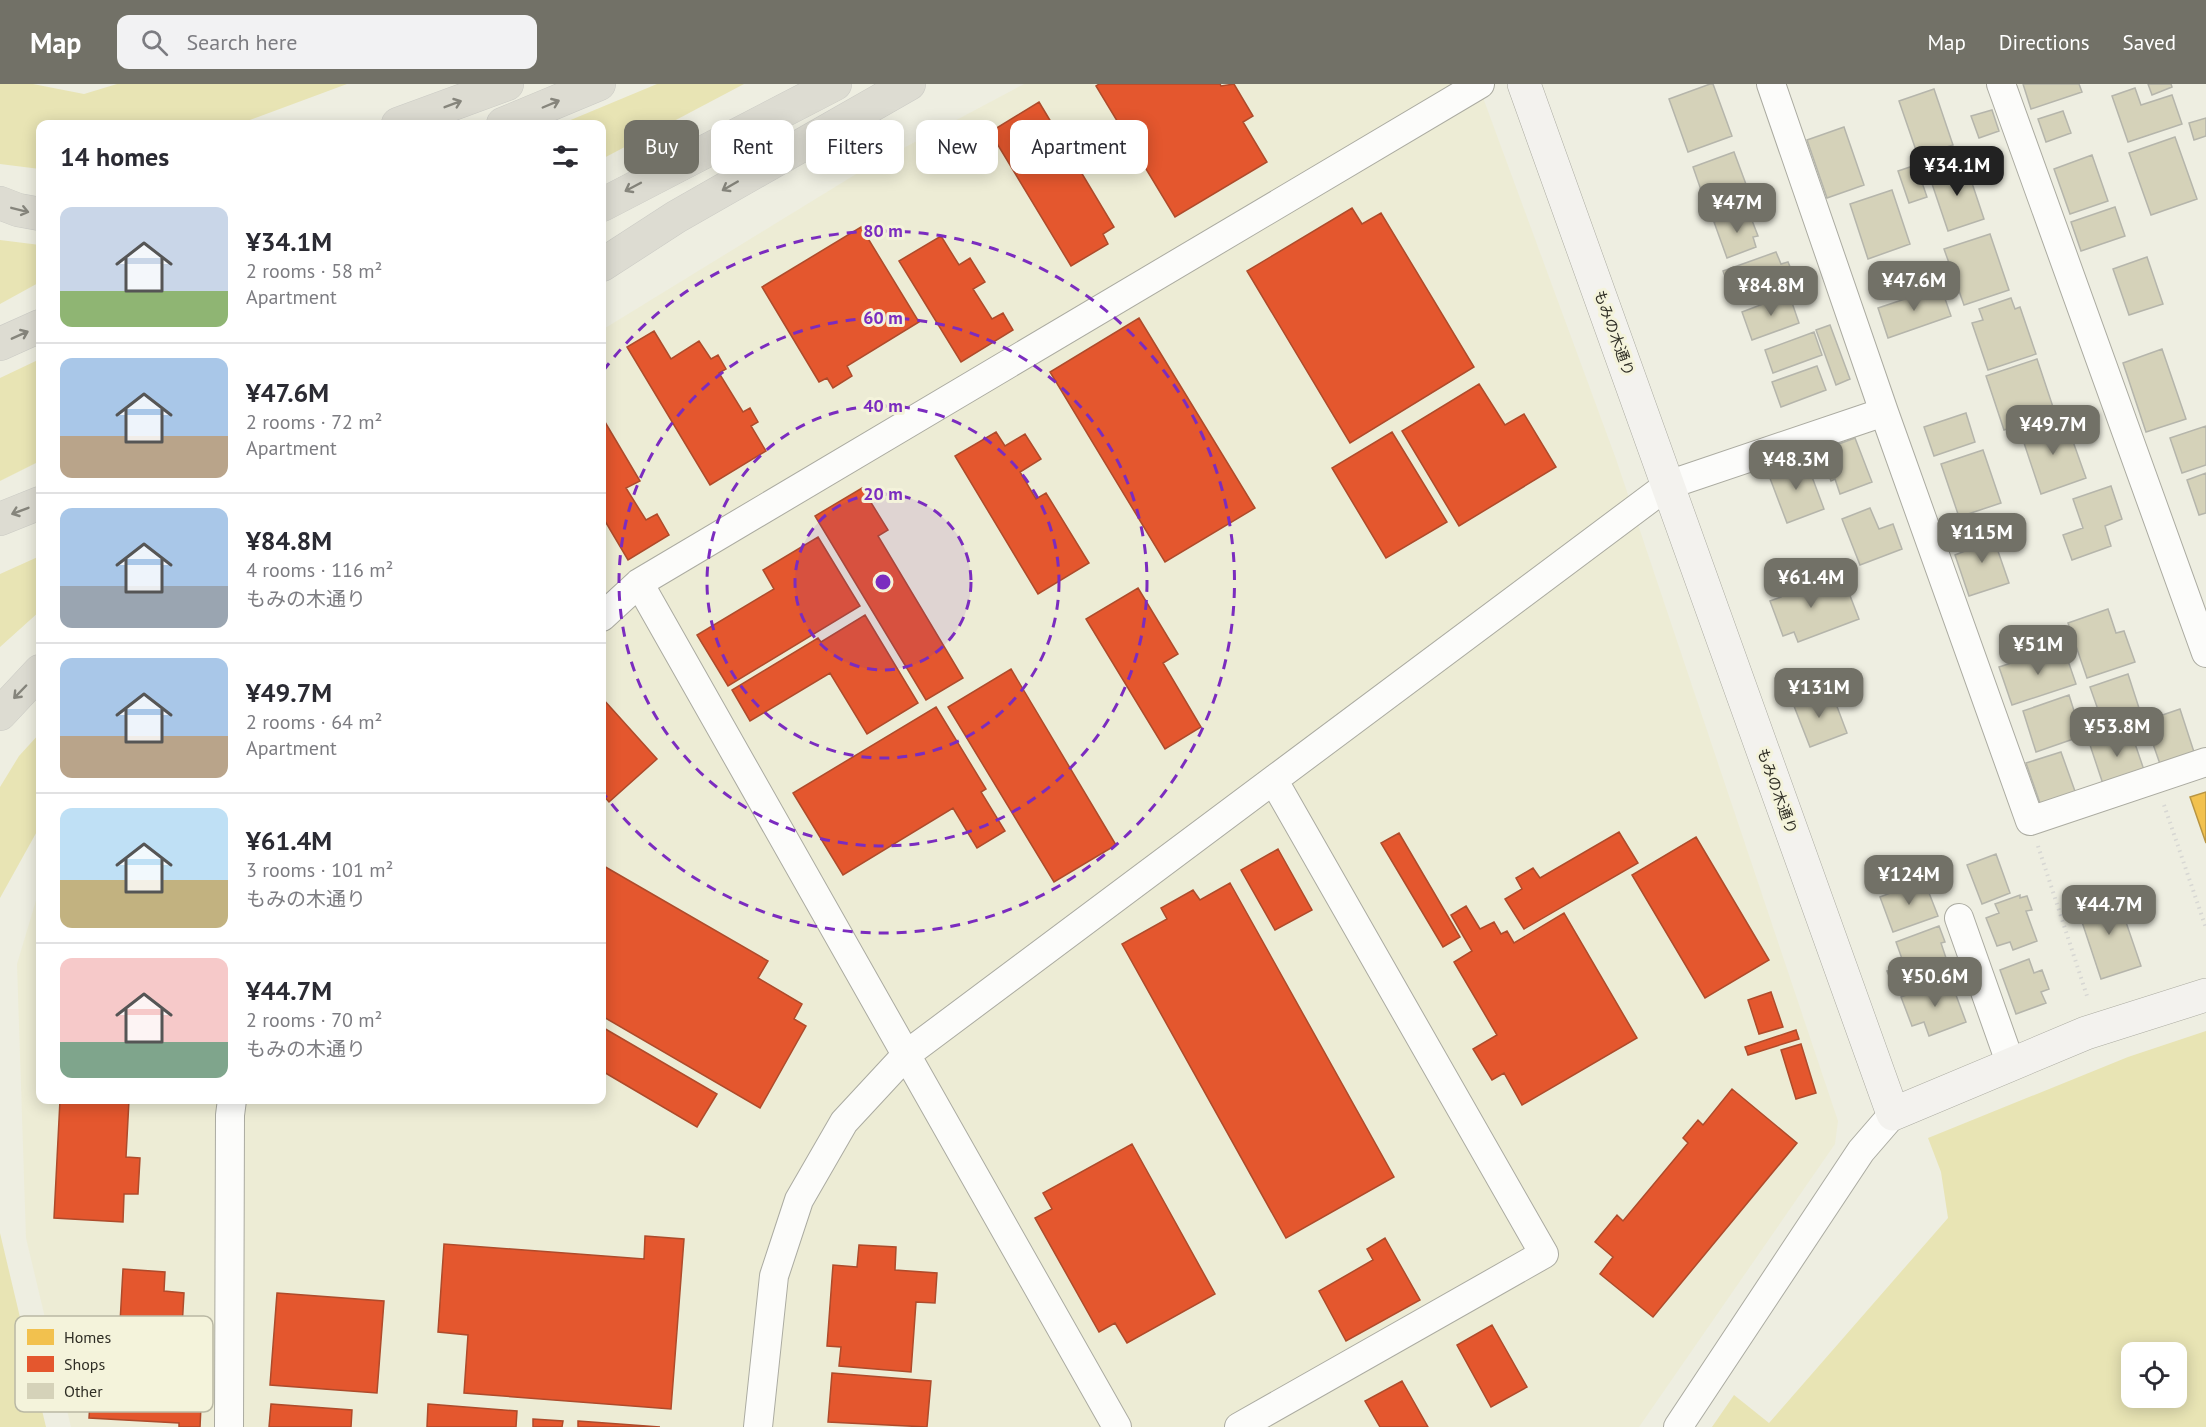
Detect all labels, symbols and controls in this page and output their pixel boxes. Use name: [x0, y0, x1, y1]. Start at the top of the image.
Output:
search box: [117, 15, 537, 69]
text: Map: [30, 24, 81, 61]
icon: search: [138, 26, 171, 59]
text: Search here: [186, 28, 297, 56]
text: Map: [1927, 29, 1966, 56]
text: Directions: [1999, 29, 2090, 56]
text: Saved: [2123, 29, 2176, 56]
one-way arrow: [443, 98, 461, 109]
one-way arrow: [541, 98, 559, 109]
chip: Buy: [624, 120, 699, 174]
chip: Rent: [711, 120, 794, 174]
chip: Filters: [806, 120, 904, 174]
chip: New: [916, 120, 998, 174]
chip: Apartment: [1010, 120, 1148, 174]
text: 14 homes: [60, 140, 169, 173]
icon: filters: [549, 140, 582, 173]
pin: ¥34.1M: [1908, 146, 2006, 197]
text: ¥34.1M: [1924, 152, 1990, 178]
one-way arrow: [722, 180, 739, 192]
one-way arrow: [625, 182, 643, 193]
pin: ¥47M: [1701, 183, 1773, 234]
text: ¥47M: [1712, 189, 1762, 215]
one-way arrow: [10, 204, 29, 216]
text: 80 m: [863, 219, 903, 242]
text: ¥34.1M: [246, 225, 332, 258]
icon: home: [108, 231, 180, 303]
text: 2 rooms · 58 m²: [246, 258, 382, 284]
pin: ¥47.6M: [1865, 261, 1963, 312]
pin: ¥84.8M: [1722, 266, 1820, 317]
text: ¥47.6M: [1882, 267, 1946, 293]
text: ¥84.8M: [1738, 272, 1804, 298]
text: Apartment: [246, 284, 337, 310]
street label: もみの木通り: [1590, 287, 1639, 378]
text: 60 m: [863, 306, 903, 329]
one-way arrow: [11, 329, 29, 340]
text: ¥47.6M: [246, 376, 329, 409]
icon: home: [108, 382, 180, 454]
text: 40 m: [863, 394, 903, 417]
pin: ¥49.7M: [2004, 405, 2102, 456]
text: 2 rooms · 72 m²: [246, 409, 382, 435]
text: ¥49.7M: [2020, 411, 2086, 437]
text: Apartment: [246, 435, 337, 461]
pin: ¥48.3M: [1747, 440, 1845, 491]
text: ¥48.3M: [1763, 446, 1829, 472]
text: 20 m: [863, 482, 903, 505]
one-way arrow: [12, 507, 30, 518]
pin: ¥115M: [1940, 513, 2024, 564]
text: ¥115M: [1951, 519, 2013, 545]
text: ¥84.8M: [246, 524, 332, 557]
icon: home: [108, 532, 180, 604]
text: 4 rooms · 116 m²: [246, 557, 393, 583]
pin: ¥61.4M: [1762, 558, 1860, 609]
text: ¥61.4M: [1778, 564, 1844, 590]
centre of rings: [873, 572, 893, 592]
text: もみの木通り: [246, 586, 366, 612]
pin: ¥51M: [2002, 625, 2074, 676]
text: ¥51M: [2013, 631, 2063, 657]
pin: ¥131M: [1777, 668, 1861, 719]
text: ¥131M: [1788, 674, 1850, 700]
text: ¥49.7M: [246, 676, 332, 709]
icon: home: [108, 682, 180, 754]
one-way arrow: [13, 684, 27, 699]
pin: ¥53.8M: [2068, 707, 2166, 758]
text: 2 rooms · 64 m²: [246, 709, 382, 735]
text: ¥53.8M: [2084, 713, 2150, 739]
text: Apartment: [246, 735, 337, 761]
street label: もみの木通り: [1753, 745, 1802, 836]
text: ¥61.4M: [246, 824, 332, 857]
icon: home: [108, 832, 180, 904]
pin: ¥124M: [1867, 855, 1951, 906]
text: 3 rooms · 101 m²: [246, 857, 393, 883]
text: ¥124M: [1878, 861, 1940, 887]
pin: ¥44.7M: [2060, 885, 2158, 936]
text: もみの木通り: [246, 886, 366, 912]
text: ¥44.7M: [2076, 891, 2142, 917]
pin: ¥50.6M: [1886, 957, 1984, 1008]
text: ¥50.6M: [1902, 963, 1968, 989]
text: ¥44.7M: [246, 974, 332, 1007]
icon: home: [108, 982, 180, 1054]
text: 2 rooms · 70 m²: [246, 1007, 382, 1033]
text: もみの木通り: [246, 1036, 366, 1062]
legend: [15, 1316, 213, 1412]
text: Homes: [64, 1327, 111, 1347]
map controls: [2121, 1342, 2187, 1408]
button: locate: [2121, 1342, 2187, 1408]
text: Shops: [64, 1354, 105, 1374]
text: Other: [64, 1381, 103, 1401]

